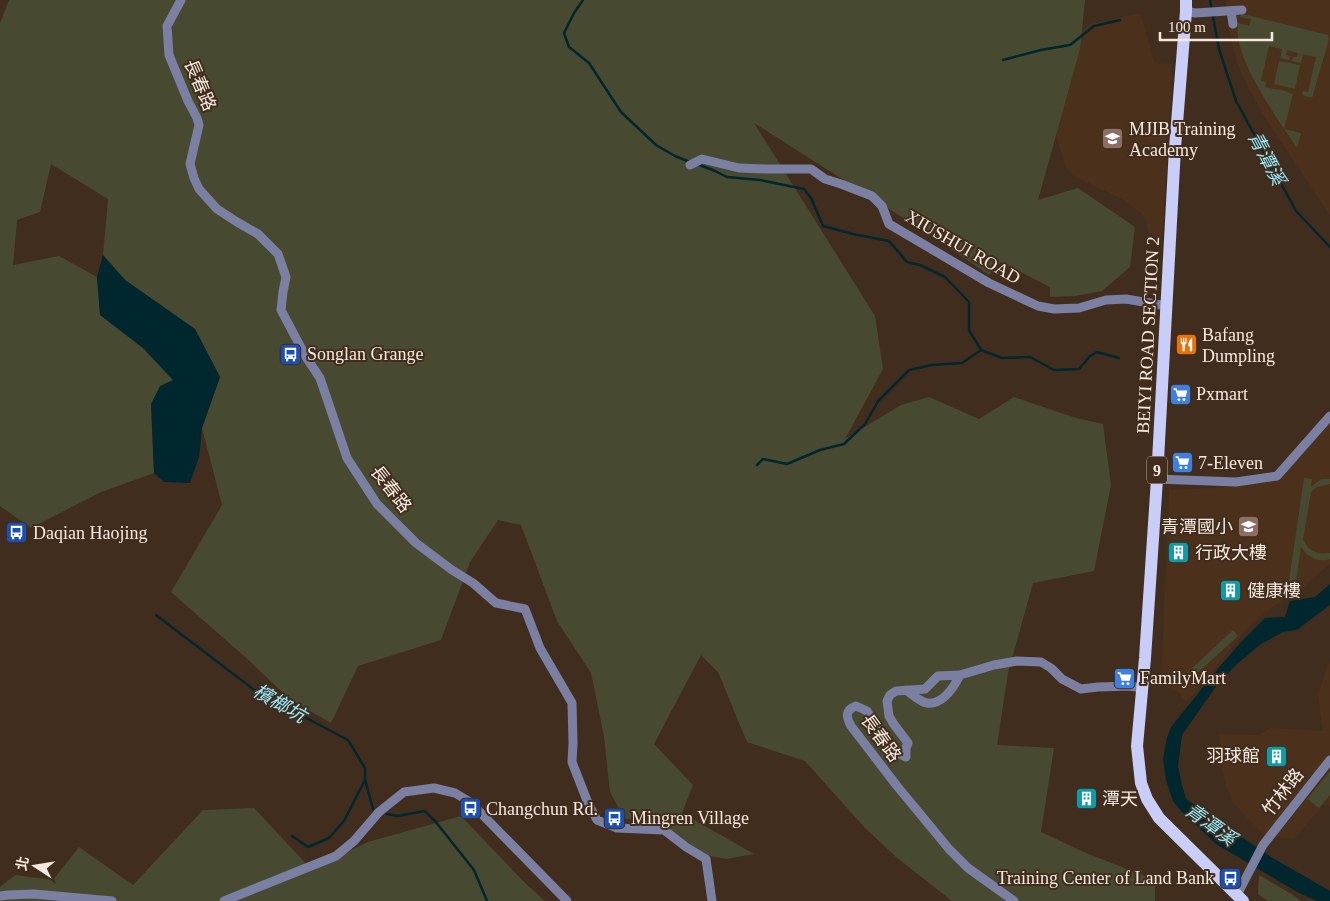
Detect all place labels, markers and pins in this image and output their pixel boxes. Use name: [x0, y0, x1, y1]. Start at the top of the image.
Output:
place label: MJIB Training Academy: [1129, 119, 1236, 160]
school or university icon: MJIB Training Academy: [1101, 127, 1125, 151]
place label: Bafang Dumpling: [1202, 325, 1275, 366]
restaurant icon: Bafang Dumpling: [1174, 333, 1198, 357]
bus stop icon: Songlan Grange: [279, 342, 303, 366]
place label: Songlan Grange: [307, 344, 423, 364]
supermarket icon: Pxmart: [1168, 382, 1192, 406]
place label: Pxmart: [1196, 384, 1248, 404]
supermarket icon: 7-Eleven: [1170, 451, 1194, 475]
place label: 7-Eleven: [1198, 453, 1263, 473]
school or university icon: 青潭國小: [1237, 515, 1261, 539]
place label: 青潭國小: [1161, 517, 1233, 537]
bus stop icon: Daqian Haojing: [5, 521, 29, 545]
place label: Daqian Haojing: [33, 523, 147, 543]
building icon: 行政大樓: [1167, 541, 1191, 565]
place label: 行政大樓: [1195, 543, 1267, 563]
building icon: 健康樓: [1219, 579, 1243, 603]
place label: 健康樓: [1247, 581, 1301, 601]
supermarket icon: FamilyMart: [1112, 666, 1136, 690]
place label: FamilyMart: [1140, 668, 1226, 688]
building icon: 羽球館: [1264, 744, 1288, 768]
place label: 羽球館: [1206, 746, 1260, 766]
building icon: 潭天: [1074, 787, 1098, 811]
place label: 潭天: [1102, 789, 1138, 809]
bus stop icon: Changchun Rd.: [458, 797, 482, 821]
place label: Changchun Rd.: [486, 799, 598, 819]
bus stop icon: Mingren Village: [603, 806, 627, 830]
place label: Mingren Village: [631, 808, 749, 828]
bus stop icon: Training Center of Land Bank: [1218, 866, 1242, 890]
place label: Training Center of Land Bank: [997, 868, 1214, 888]

